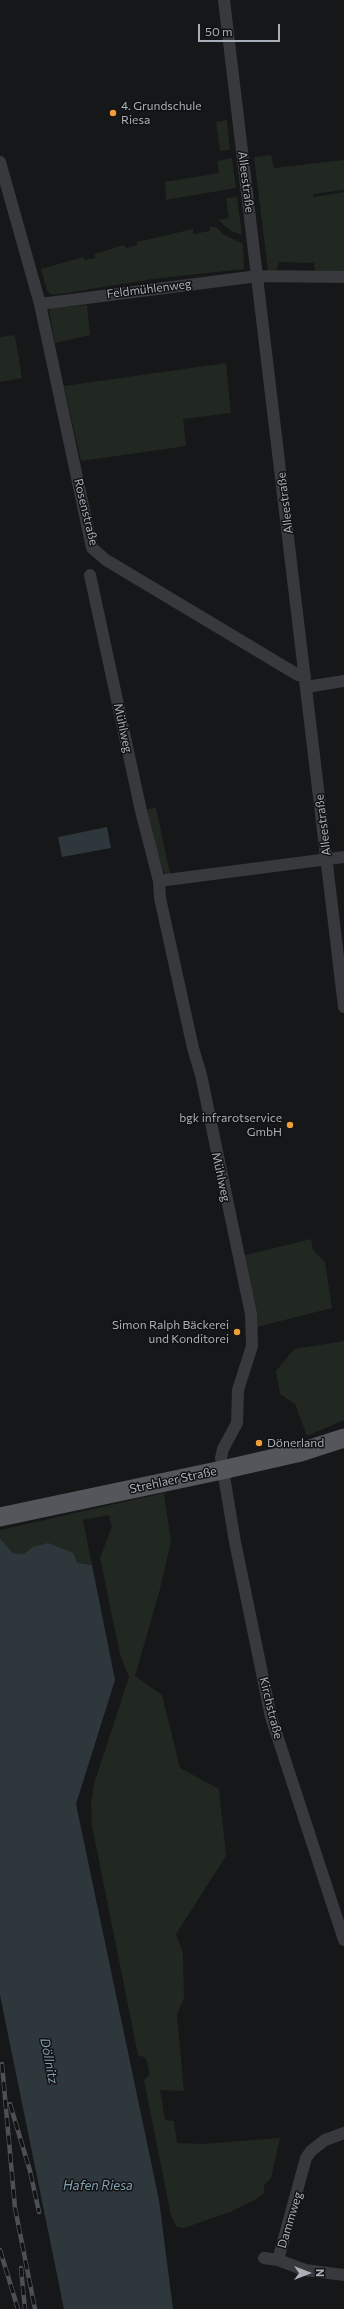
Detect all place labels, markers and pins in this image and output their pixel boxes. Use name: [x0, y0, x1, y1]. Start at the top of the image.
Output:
place label: 4. Grundschule Riesa: [121, 99, 202, 127]
marker: 4. Grundschule Riesa: [108, 108, 118, 118]
place label: bgk infrarotservice GmbH: [179, 1111, 282, 1139]
marker: bgk infrarotservice GmbH: [285, 1120, 295, 1130]
place label: Simon Ralph Bäckerei und Konditorei: [112, 1318, 229, 1346]
marker: Simon Ralph Bäckerei und Konditorei: [232, 1327, 242, 1337]
place label: Dönerland: [267, 1436, 324, 1450]
marker: Dönerland: [254, 1438, 264, 1448]

